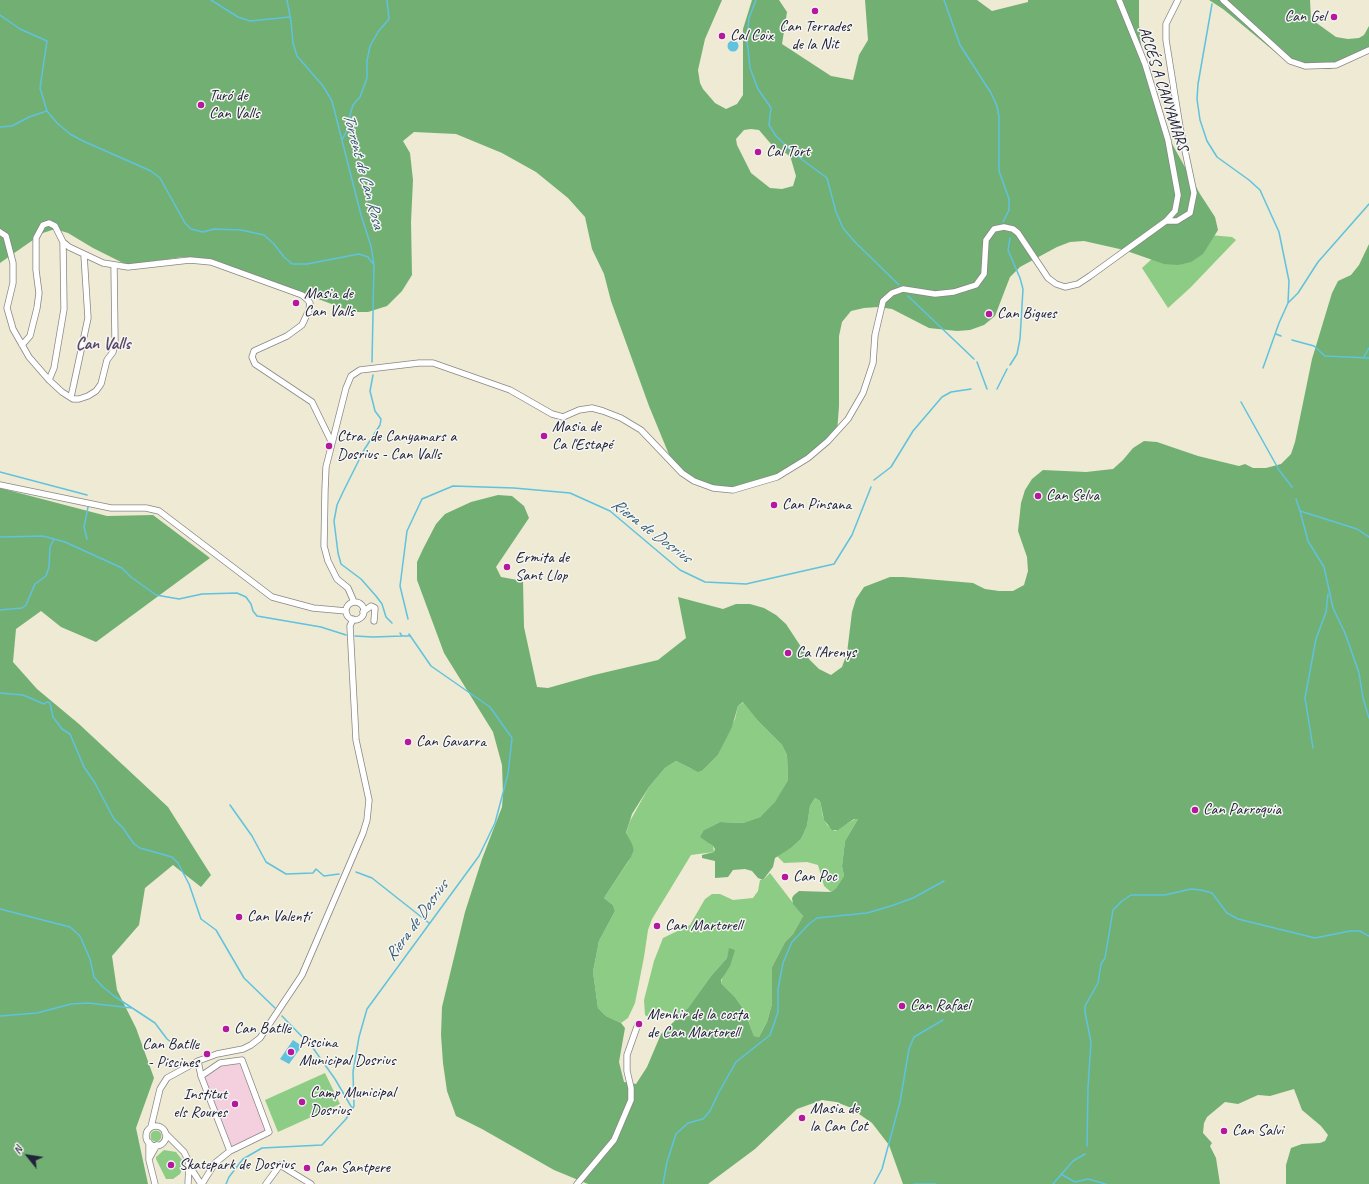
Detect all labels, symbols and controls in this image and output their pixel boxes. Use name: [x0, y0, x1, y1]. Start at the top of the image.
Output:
marker: Can Terrades de la Nit: [810, 6, 820, 16]
place label: Can Gel: [1285, 7, 1326, 27]
marker: Can Gel: [1329, 12, 1339, 22]
place label: Can Terrades de la Nit: [779, 17, 851, 55]
street label: ACCÉS A CANYAMARS: [1134, 24, 1192, 154]
place label: Cal Coix: [730, 26, 773, 46]
marker: Cal Coix: [717, 31, 727, 41]
place label: Turó de Can Valls: [209, 86, 260, 124]
marker: Turó de Can Valls: [196, 100, 206, 110]
water label: Torrent de Can Rosa: [338, 111, 388, 231]
place label: Cal Tort: [766, 142, 810, 162]
marker: Cal Tort: [753, 147, 763, 157]
place label: Masia de Can Valls: [304, 284, 355, 322]
marker: Masia de Can Valls: [291, 298, 301, 308]
place label: Can Bigues: [997, 304, 1056, 324]
marker: Can Bigues: [984, 309, 994, 319]
district label: Can Valls: [76, 335, 130, 355]
place label: Masia de Ca l'Estapé: [552, 417, 612, 455]
place label: Ctra. de Canyamars a Dosrius - Can Valls: [337, 427, 456, 465]
marker: Masia de Ca l'Estapé: [539, 431, 549, 441]
marker: Ctra. de Canyamars a Dosrius - Can Valls: [324, 441, 334, 451]
place label: Can Selva: [1046, 486, 1099, 506]
marker: Can Selva: [1033, 491, 1043, 501]
water label: Riera de Dosrius: [607, 494, 695, 568]
place label: Can Pinsana: [782, 495, 851, 515]
marker: Can Pinsana: [769, 500, 779, 510]
place label: Ermita de Sant Llop: [515, 548, 569, 586]
marker: Ermita de Sant Llop: [502, 562, 512, 572]
place label: Ca l'Arenys: [796, 643, 856, 663]
marker: Ca l'Arenys: [783, 648, 793, 658]
place label: Can Gavarra: [416, 732, 486, 752]
marker: Can Gavarra: [403, 737, 413, 747]
place label: Can Parroquia: [1203, 800, 1281, 820]
marker: Can Parroquia: [1190, 805, 1200, 815]
place label: Can Poc: [793, 867, 837, 887]
marker: Can Poc: [780, 872, 790, 882]
water label: Riera de Dosrius: [381, 877, 453, 965]
place label: Can Valentí: [247, 907, 310, 927]
marker: Can Valentí: [234, 912, 244, 922]
place label: Can Martorell: [665, 916, 742, 936]
marker: Can Martorell: [652, 921, 662, 931]
place label: Can Rafael: [910, 996, 970, 1016]
marker: Can Rafael: [897, 1001, 907, 1011]
place label: Menhir de la costa de Can Martorell: [647, 1005, 748, 1043]
place label: Can Batlle: [234, 1019, 291, 1039]
marker: Menhir de la costa de Can Martorell: [634, 1019, 644, 1029]
marker: Can Batlle: [221, 1024, 231, 1034]
place label: Piscina Municipal Dosrius: [299, 1033, 395, 1071]
place label: Can Batlle - Piscines: [142, 1035, 199, 1073]
marker: Piscina Municipal Dosrius: [286, 1047, 296, 1057]
marker: Can Batlle - Piscines: [202, 1049, 212, 1059]
place label: Camp Municipal Dosrius: [310, 1083, 395, 1121]
place label: Institut els Roures: [173, 1085, 227, 1123]
marker: Camp Municipal Dosrius: [297, 1097, 307, 1107]
marker: Institut els Roures: [230, 1099, 240, 1109]
place label: Masia de la Can Cot: [810, 1099, 868, 1137]
marker: Masia de la Can Cot: [797, 1113, 807, 1123]
place label: Can Salvi: [1232, 1121, 1283, 1141]
marker: Can Salvi: [1219, 1126, 1229, 1136]
north arrow: [8, 1136, 48, 1176]
text: N: [10, 1144, 25, 1156]
place label: Skatepark de Dosrius: [179, 1155, 294, 1175]
place label: Can Santpere: [315, 1158, 390, 1178]
marker: Skatepark de Dosrius: [166, 1160, 176, 1170]
marker: Can Santpere: [302, 1163, 312, 1173]

